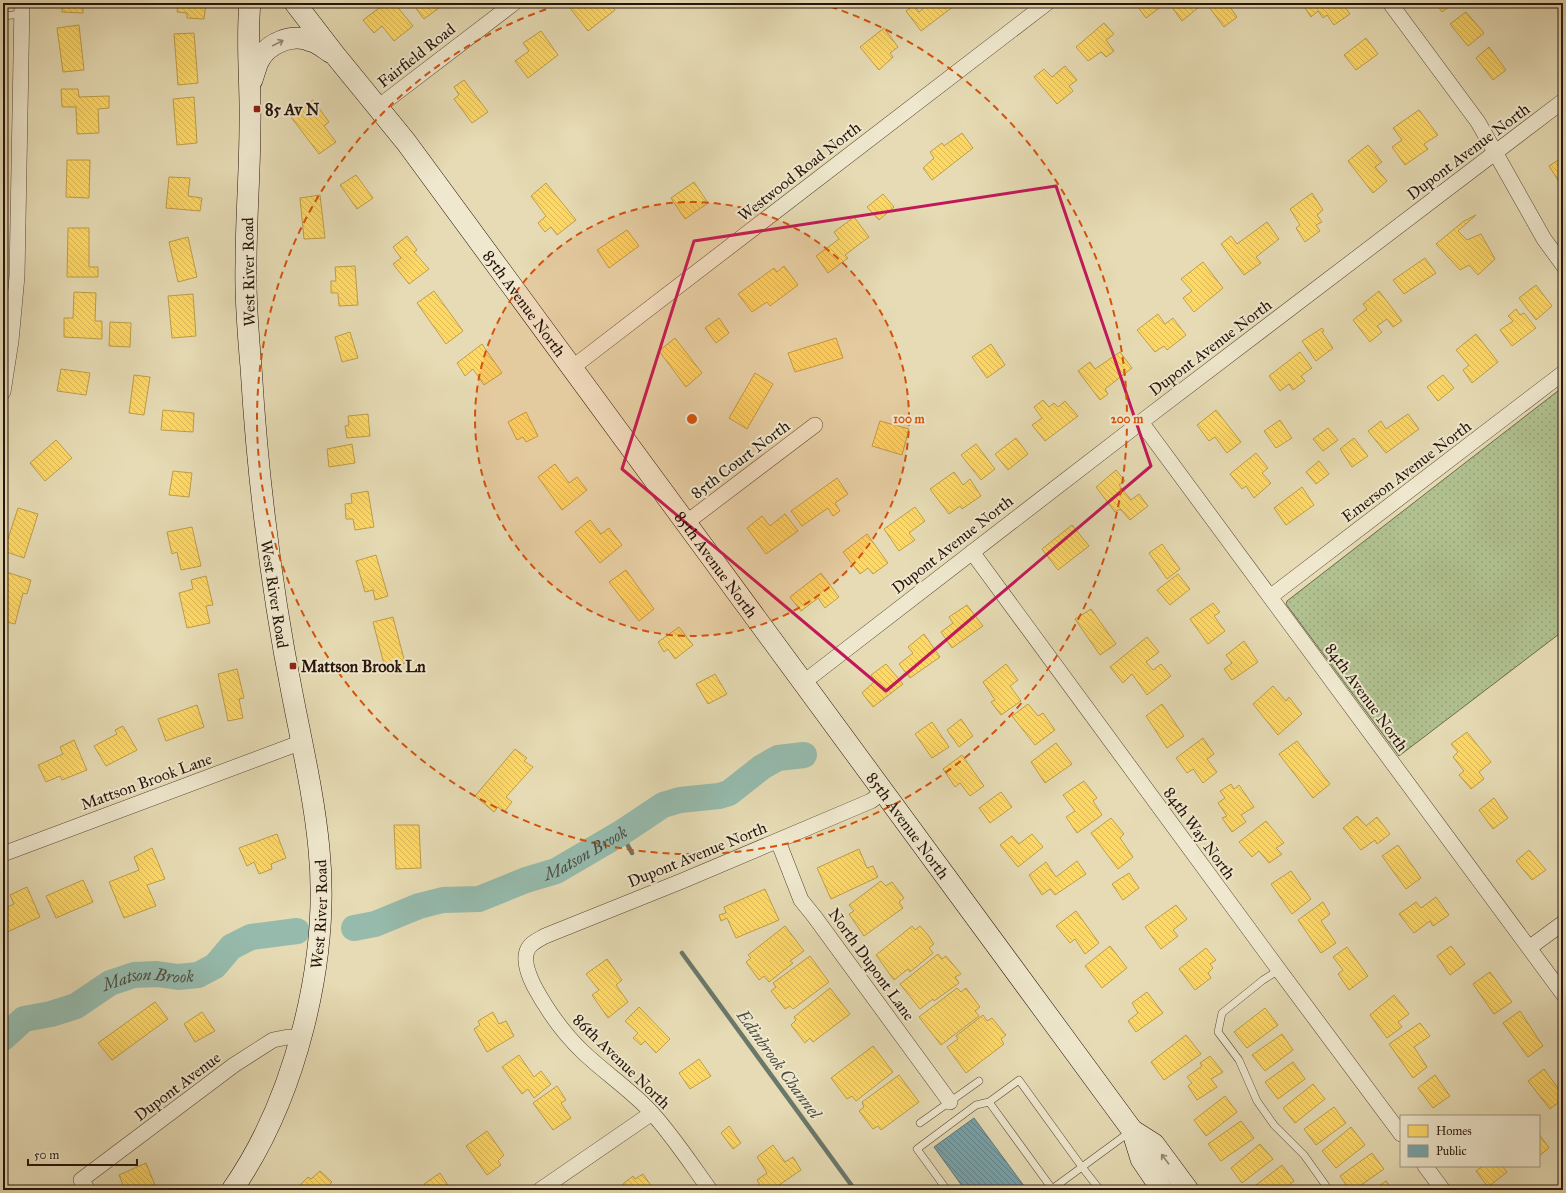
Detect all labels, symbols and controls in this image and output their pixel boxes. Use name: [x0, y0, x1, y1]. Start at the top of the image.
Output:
street label: Fairfield Road: [374, 19, 459, 92]
one-way arrow: [272, 39, 284, 46]
street label: Dupont Avenue North: [1403, 99, 1533, 204]
place label: 85 Av N: [265, 100, 320, 119]
marker: 85 Av N: [252, 104, 262, 114]
street label: Westwood Road North: [734, 118, 865, 225]
street label: West River Road: [238, 217, 259, 327]
street label: 85th Avenue North: [479, 247, 570, 361]
street label: Dupont Avenue North: [1145, 295, 1275, 400]
centre of rings: [685, 412, 699, 426]
text: 100 m: [893, 412, 926, 426]
text: 200 m: [1111, 412, 1144, 426]
street label: 85th Court North: [687, 416, 793, 503]
street label: Emerson Avenue North: [1338, 416, 1475, 526]
street label: Dupont Avenue North: [888, 491, 1017, 598]
street label: 85th Avenue North: [671, 508, 761, 622]
street label: West River Road: [257, 539, 292, 650]
street label: 84th Avenue North: [1321, 640, 1412, 755]
place label: Mattson Brook Ln: [301, 657, 426, 676]
marker: Mattson Brook Ln: [288, 661, 298, 671]
street label: Mattson Brook Lane: [78, 749, 215, 814]
street label: 85th Avenue North: [862, 769, 953, 883]
street label: 84th Way North: [1160, 783, 1239, 883]
street label: Dupont Avenue North: [625, 818, 770, 891]
water label: Matson Brook: [540, 821, 632, 886]
street label: West River Road: [306, 859, 331, 970]
street label: North Dupont Lane: [824, 904, 919, 1024]
water label: Matson Brook: [98, 964, 195, 996]
water label: Edinbrook Channel: [731, 1005, 826, 1124]
street label: 86th Avenue North: [569, 1010, 674, 1113]
street label: Dupont Avenue: [130, 1048, 224, 1125]
legend: [1400, 1115, 1540, 1167]
text: Homes: [1436, 1124, 1472, 1138]
scale bar: [28, 1141, 137, 1167]
text: Public: [1436, 1144, 1467, 1158]
text: 50 m: [34, 1148, 59, 1162]
one-way arrow: [1161, 1153, 1169, 1164]

